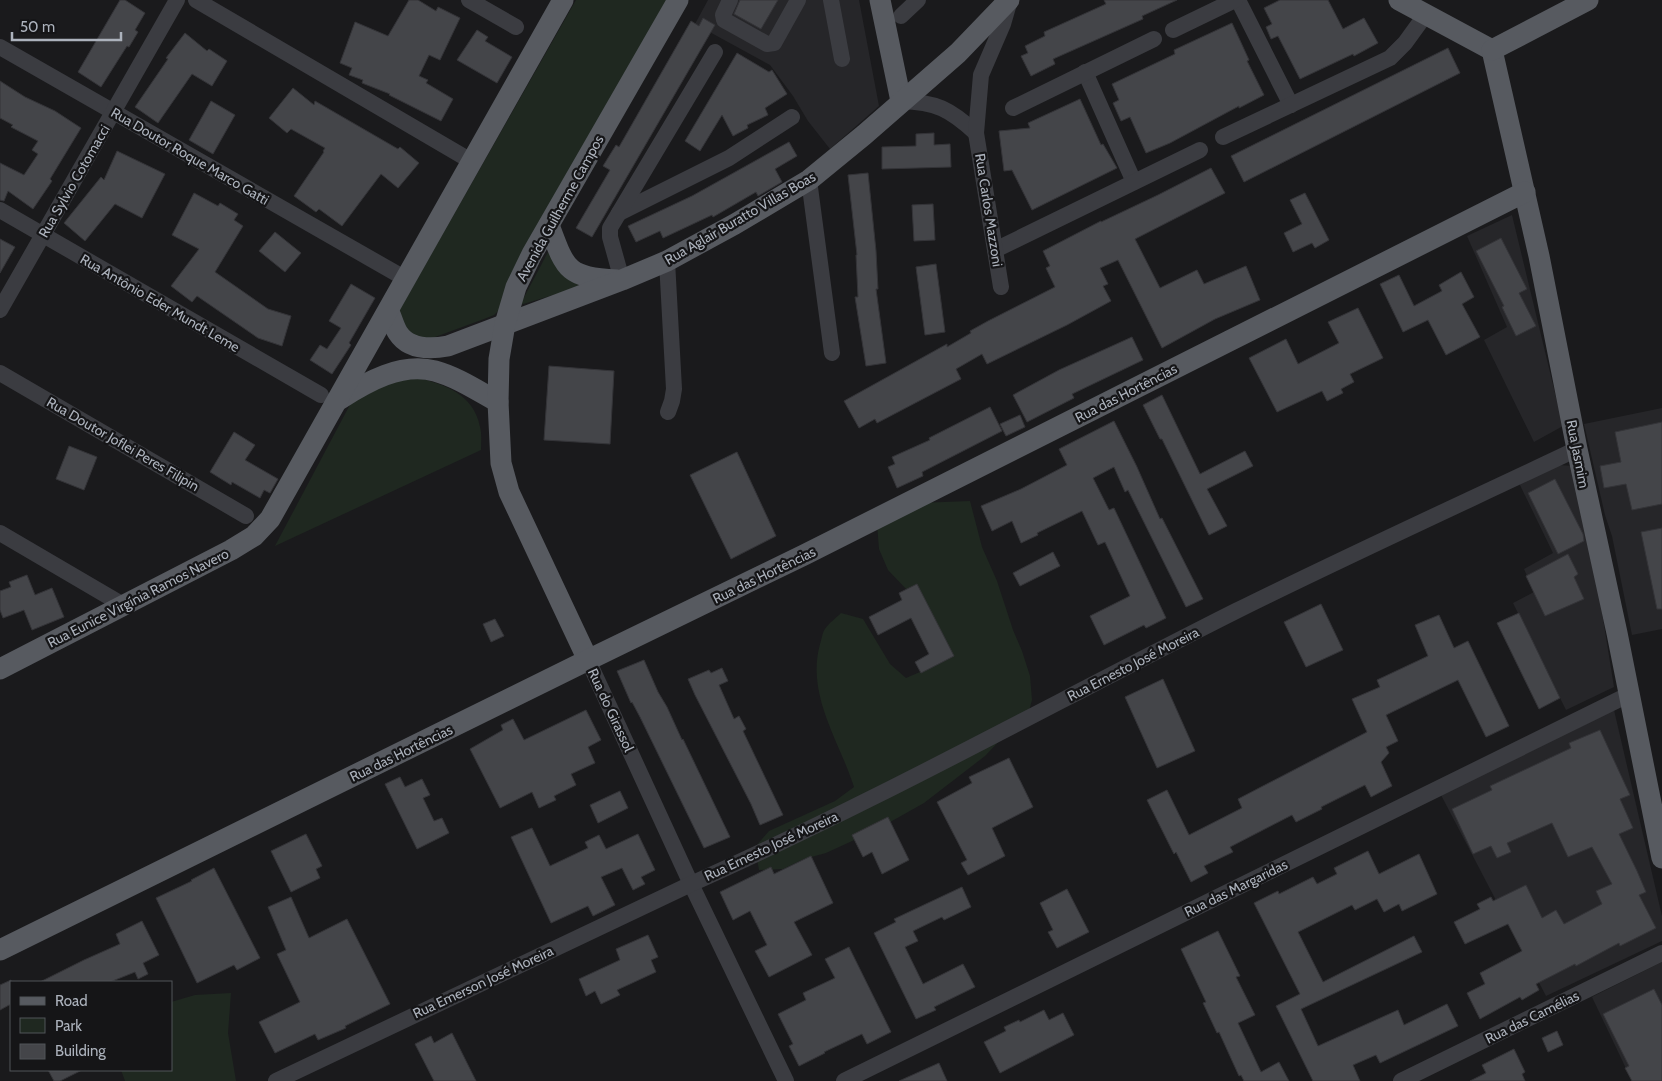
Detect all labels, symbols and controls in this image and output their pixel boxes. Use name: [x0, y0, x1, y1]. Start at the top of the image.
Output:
scale bar: [12, 10, 121, 42]
text: 50 m: [20, 18, 55, 36]
street label: Rua Doutor Roque Marco Gatti: [108, 103, 272, 209]
street label: Rua Sylvio Cotomacci: [34, 121, 114, 241]
street label: Avenida Guilherme Campos: [512, 132, 608, 284]
street label: Rua Carlos Mazzoni: [971, 152, 1007, 268]
street label: Rua Aglair Buratto Villas Boas: [661, 167, 819, 269]
street label: Rua Antônio Eder Mundt Leme: [77, 250, 243, 356]
street label: Rua das Hortências: [1072, 359, 1180, 426]
street label: Rua Doutor Joflei Peres Filipin: [44, 393, 203, 495]
street label: Rua Jasmim: [1563, 418, 1593, 490]
street label: Rua das Hortências: [710, 542, 819, 608]
street label: Rua Eunice Virgínia Ramos Navero: [44, 544, 232, 652]
street label: Rua Ernesto José Moreira: [1064, 623, 1202, 705]
street label: Rua do Girassol: [584, 665, 638, 755]
street label: Rua das Hortências: [347, 720, 456, 786]
street label: Rua Ernesto José Moreira: [701, 807, 841, 885]
street label: Rua das Margaridas: [1181, 855, 1291, 921]
street label: Rua Emerson José Moreira: [410, 941, 556, 1022]
legend: [10, 981, 172, 1071]
street label: Rua das Camélias: [1482, 986, 1582, 1048]
text: Road: [55, 992, 88, 1010]
text: Park: [55, 1017, 82, 1035]
text: Building: [55, 1042, 106, 1060]

